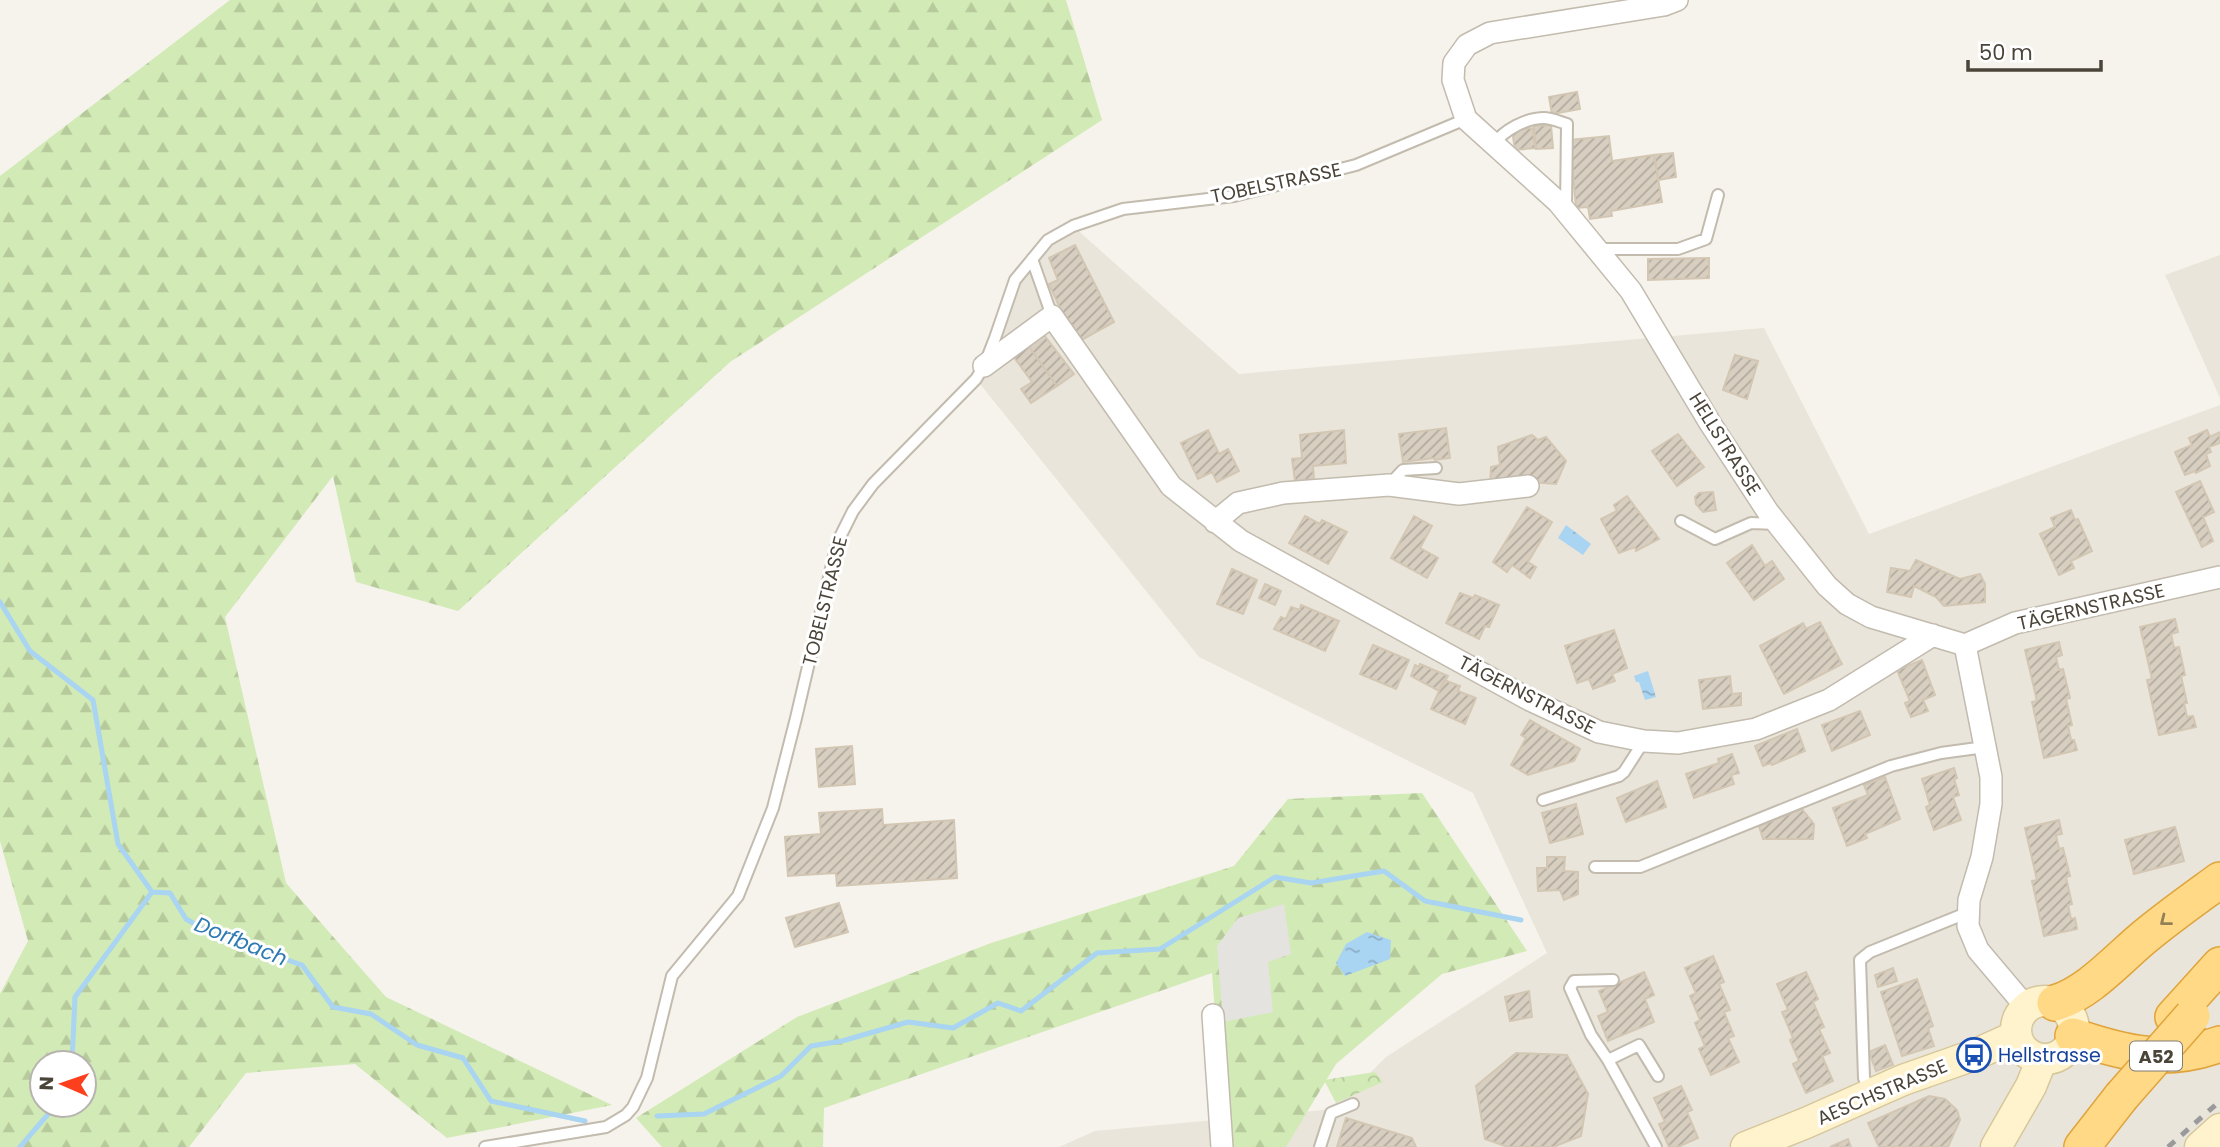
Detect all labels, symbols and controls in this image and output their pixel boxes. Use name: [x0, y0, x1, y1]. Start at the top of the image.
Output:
scale bar: [1968, 28, 2101, 72]
text: 50 m: [1979, 38, 2033, 67]
street label: TOBELSTRASSE: [1208, 156, 1344, 210]
street label: HELLSTRASSE: [1683, 387, 1767, 501]
street label: TOBELSTRASSE: [796, 533, 854, 669]
street label: TÄGERNSTRASSE: [2015, 577, 2167, 637]
street label: TÄGERNSTRASSE: [1454, 649, 1600, 741]
water label: Dorfbach: [190, 909, 292, 973]
one-way arrow: [2161, 912, 2173, 925]
bus stop icon: Hellstrasse: [1955, 1036, 1993, 1074]
place label: Hellstrasse: [1998, 1042, 2101, 1069]
road number: A52: [2130, 1042, 2182, 1070]
north arrow: [28, 1049, 98, 1119]
street label: AESCHSTRASSE: [1813, 1052, 1951, 1132]
text: N: [33, 1076, 60, 1091]

